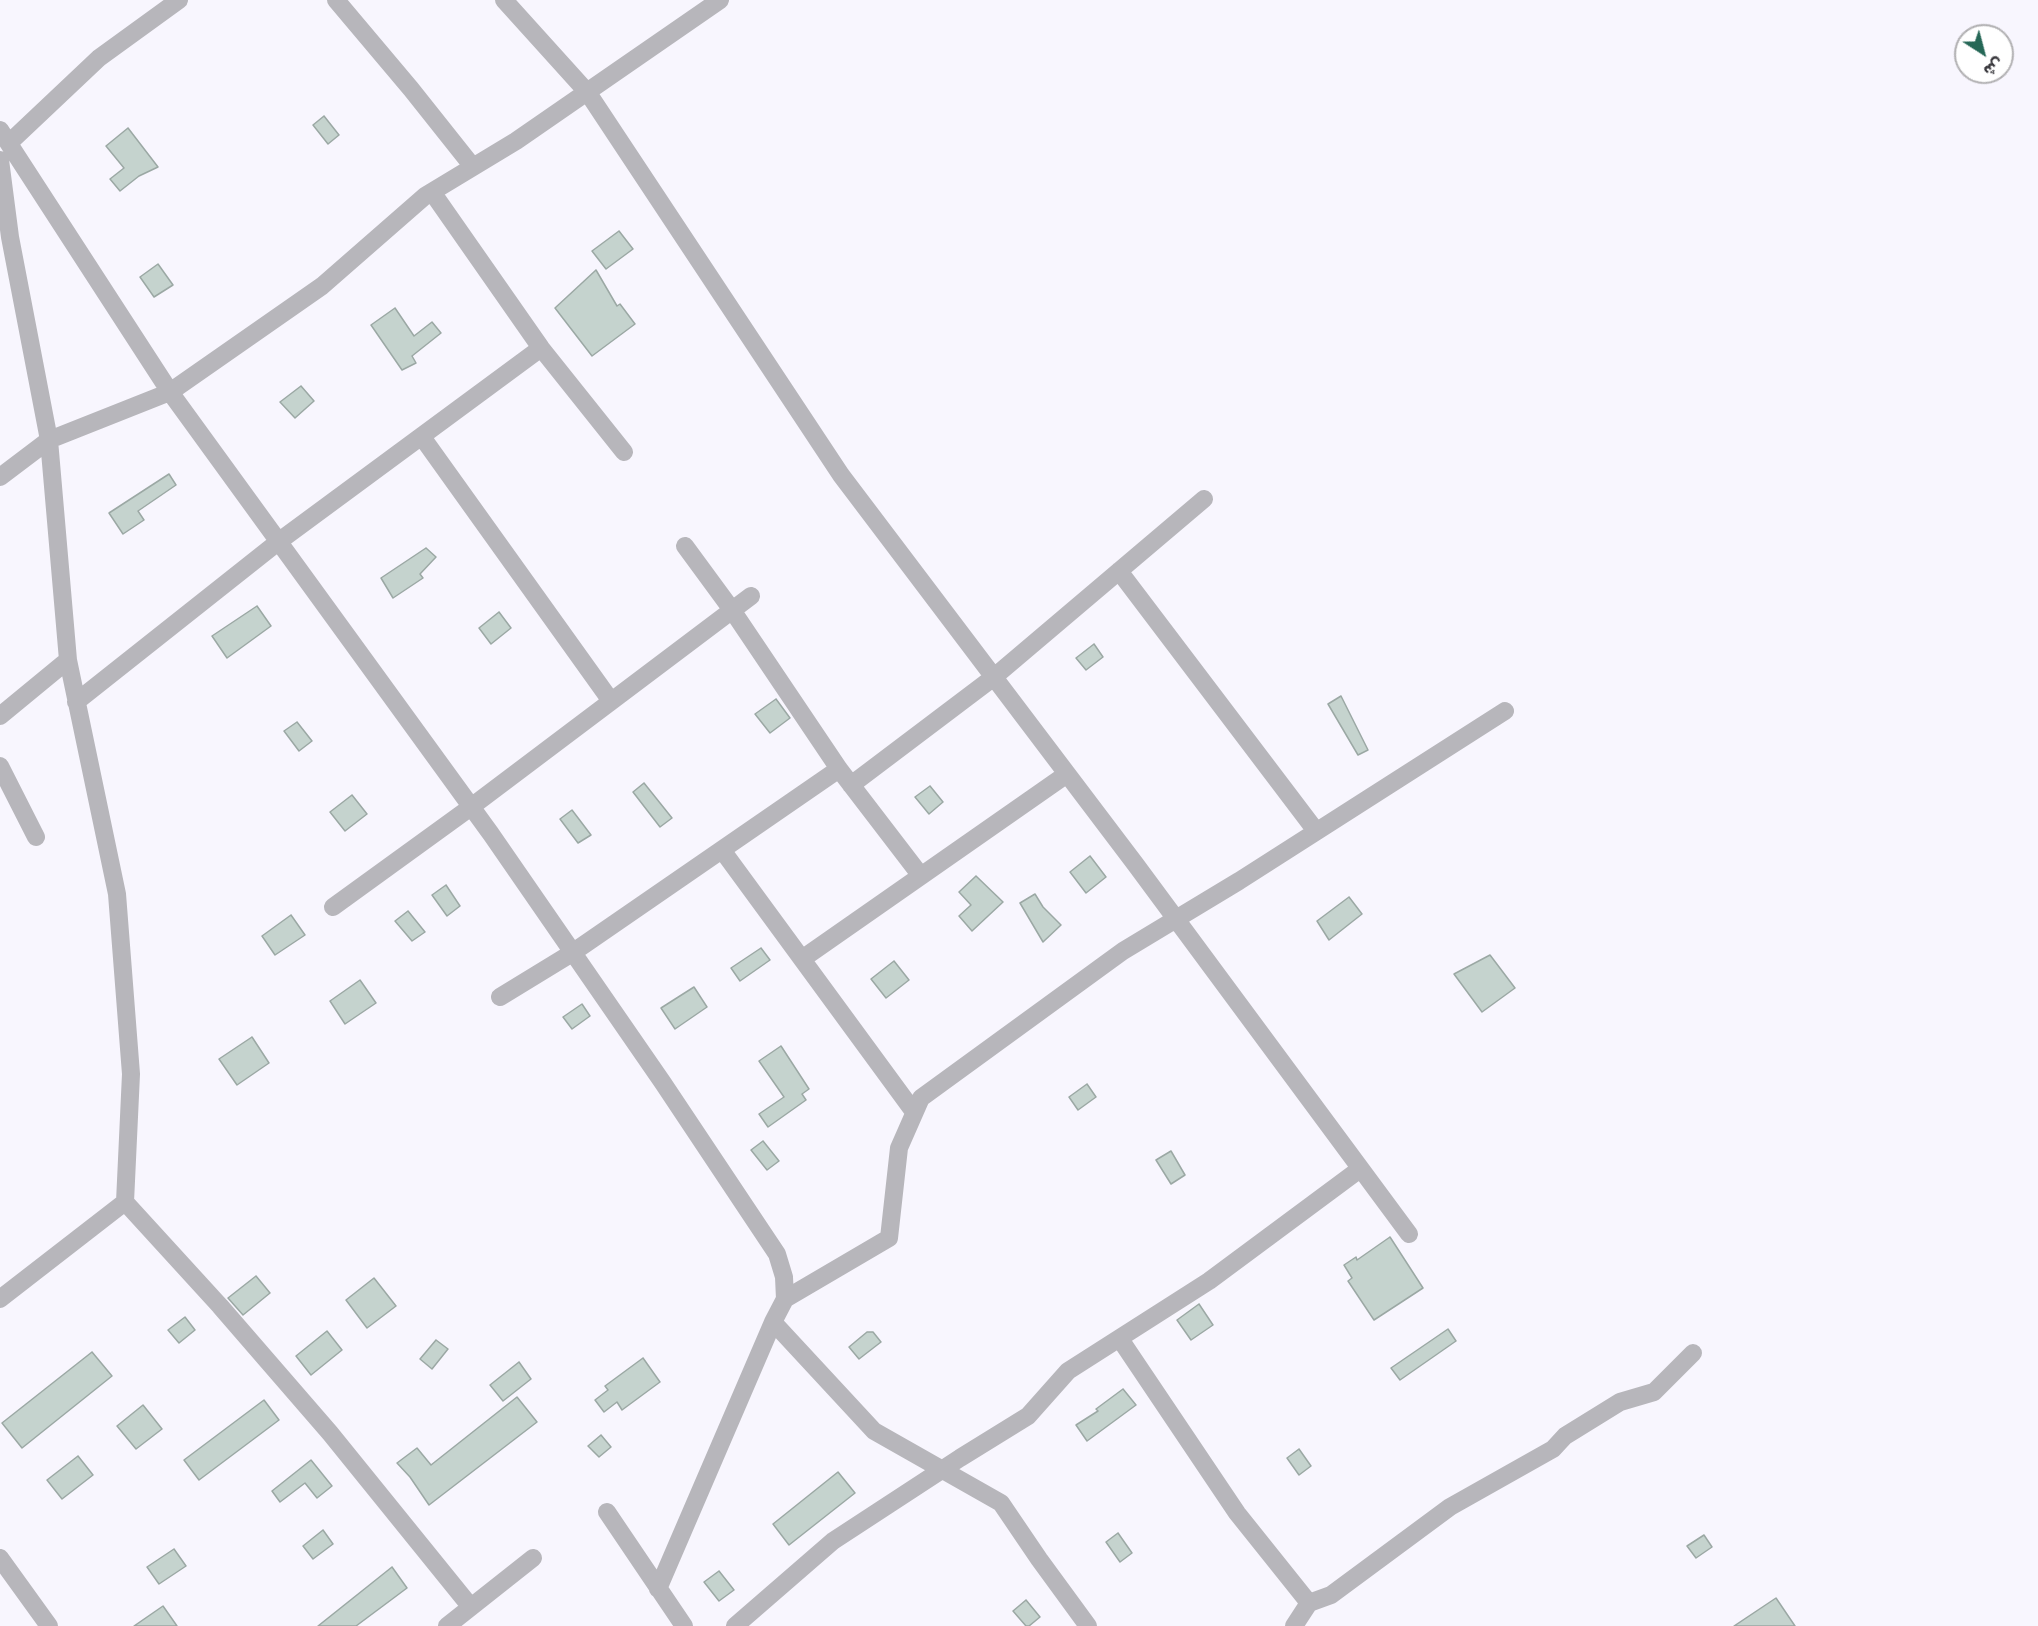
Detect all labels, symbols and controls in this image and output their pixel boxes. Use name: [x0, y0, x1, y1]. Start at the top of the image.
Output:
north arrow: [1954, 24, 2014, 84]
text: ش: [1980, 54, 2007, 81]

